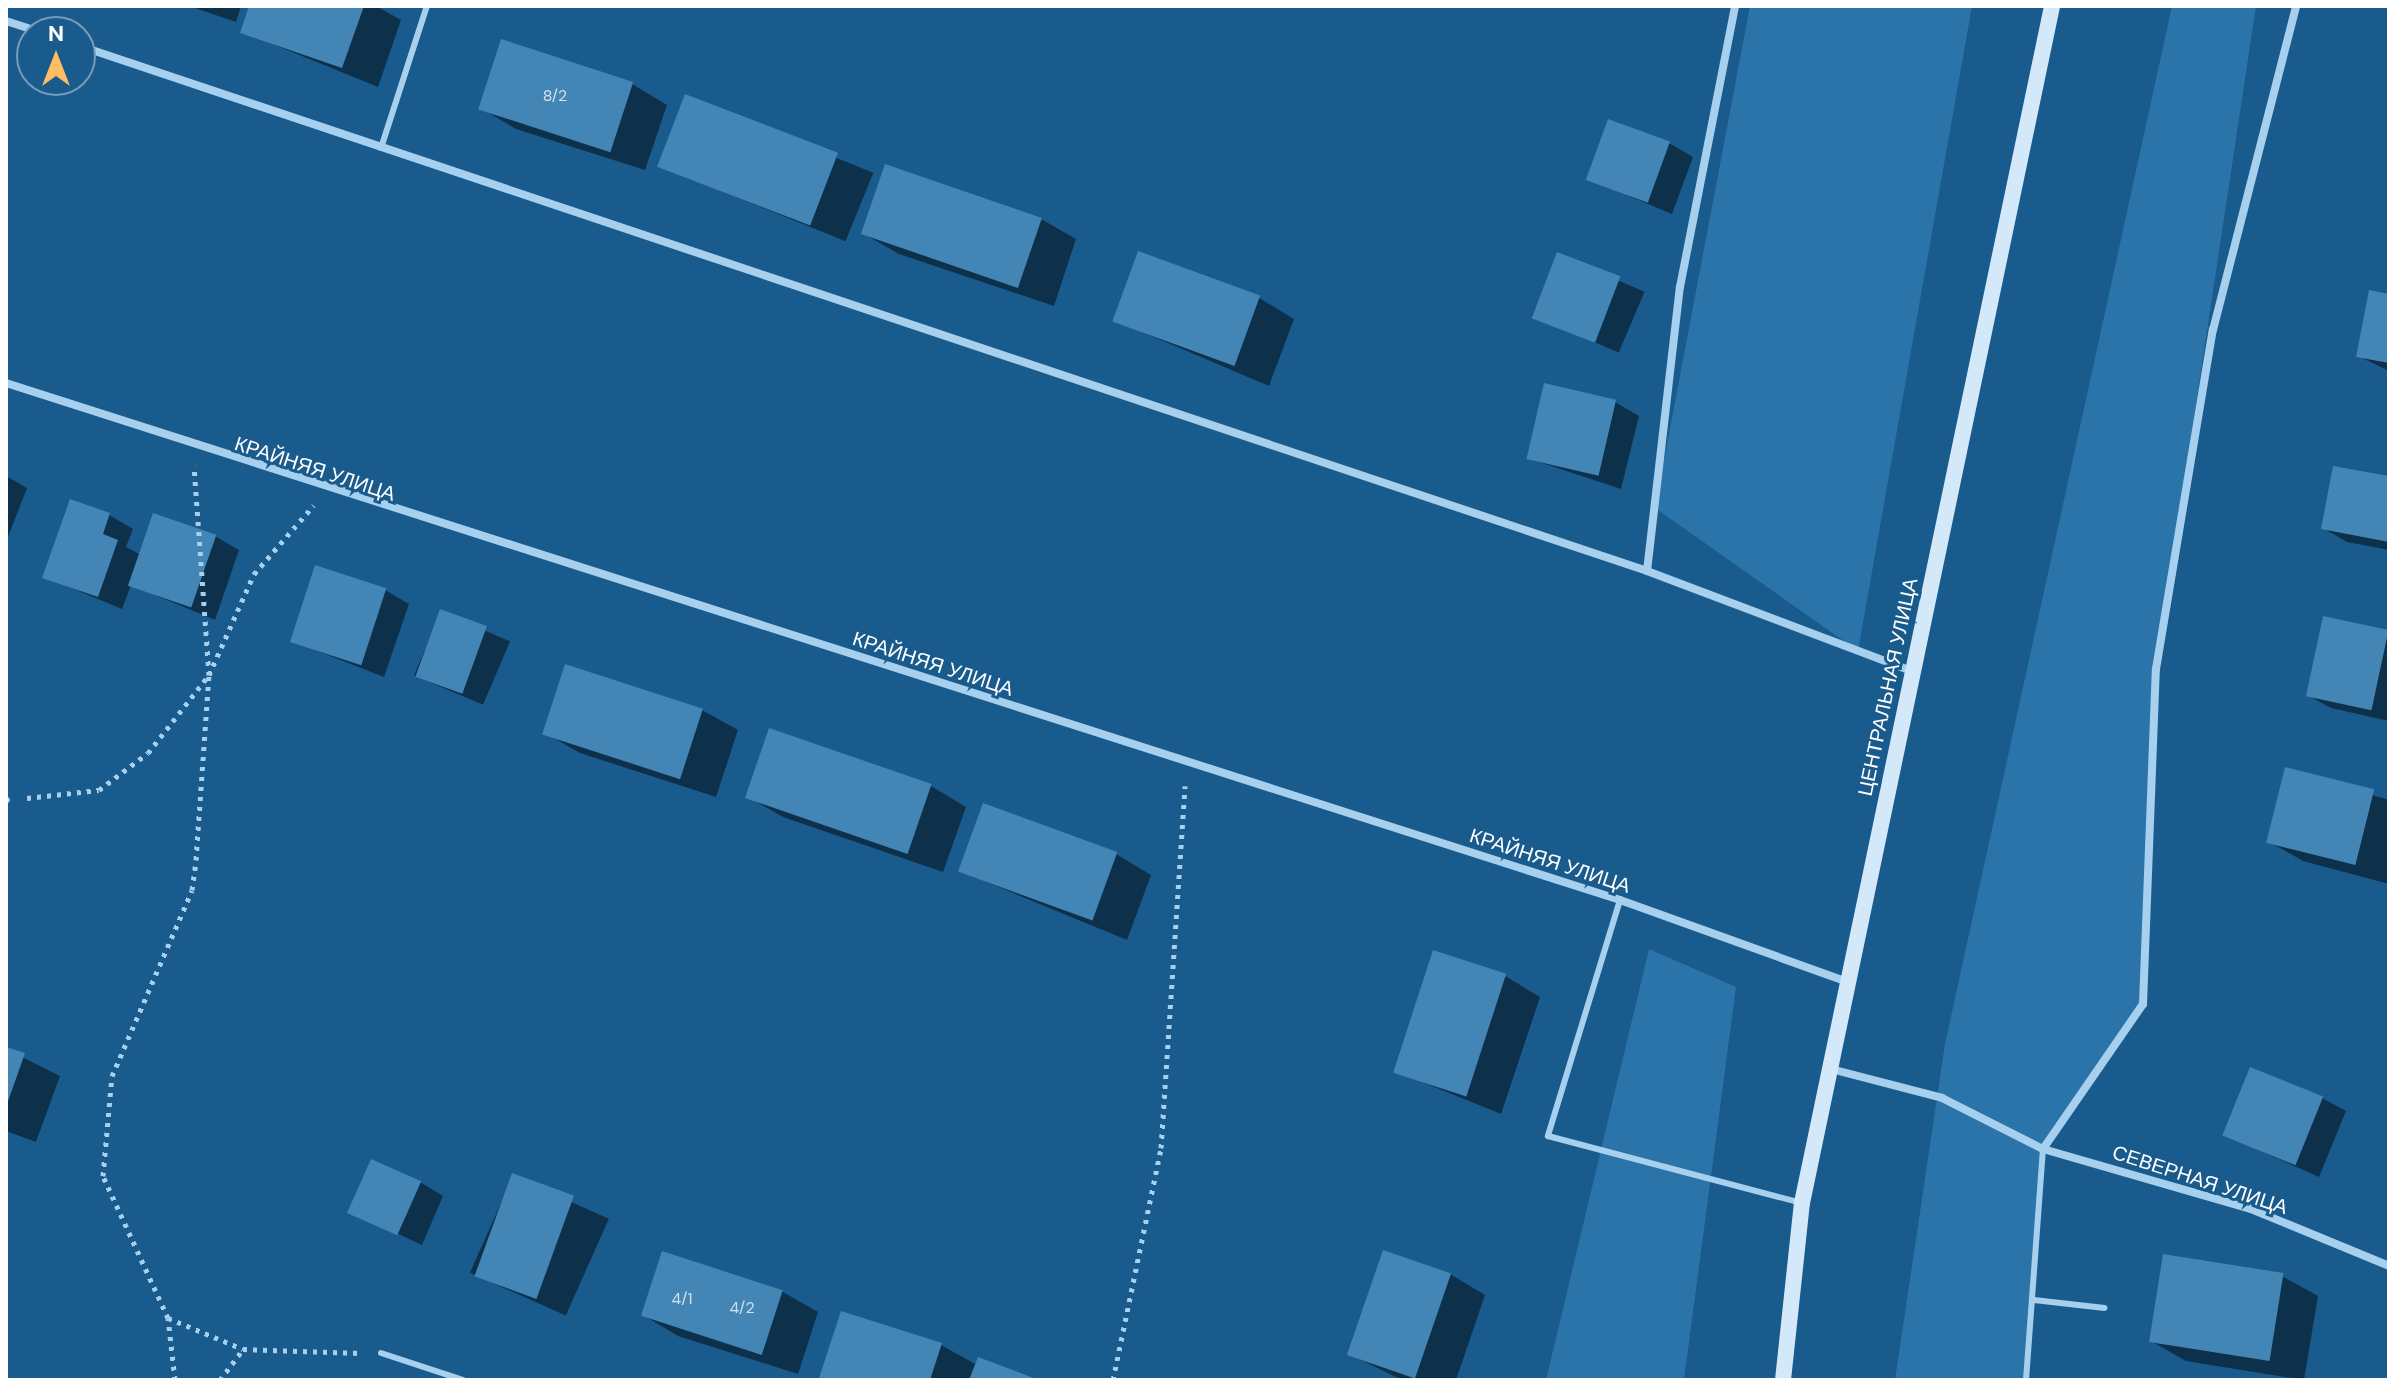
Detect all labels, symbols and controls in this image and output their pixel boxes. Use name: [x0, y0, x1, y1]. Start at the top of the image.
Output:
north arrow: [16, 16, 96, 96]
text: N: [48, 19, 64, 48]
house number: 8/2: [543, 86, 567, 106]
street label: КРАЙНЯЯ УЛИЦА: [232, 432, 398, 506]
street label: ЦЕНТРАЛЬНАЯ УЛИЦА: [1853, 576, 1923, 798]
street label: КРАЙНЯЯ УЛИЦА: [850, 627, 1016, 701]
street label: КРАЙНЯЯ УЛИЦА: [1467, 824, 1633, 898]
street label: СЕВЕРНАЯ УЛИЦА: [2109, 1140, 2291, 1220]
house number: 4/1: [672, 1289, 692, 1309]
house number: 4/2: [729, 1298, 755, 1318]

